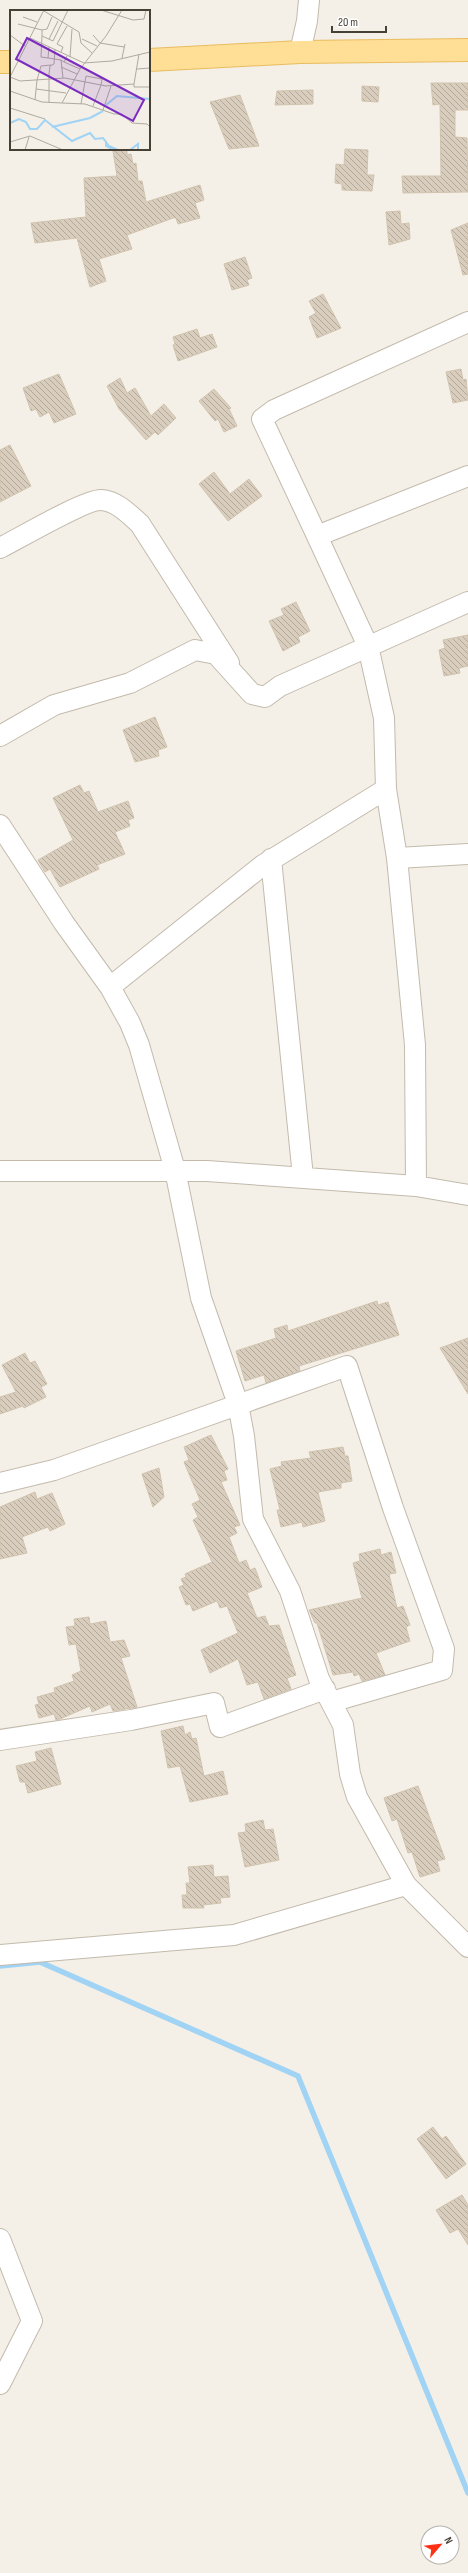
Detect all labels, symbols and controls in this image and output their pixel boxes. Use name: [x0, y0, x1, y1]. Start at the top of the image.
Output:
scale bar: [332, 8, 386, 34]
inset map: [10, 10, 150, 150]
text: 20 m: [338, 15, 358, 30]
north arrow: [420, 2525, 460, 2565]
text: N: [441, 2535, 456, 2546]

